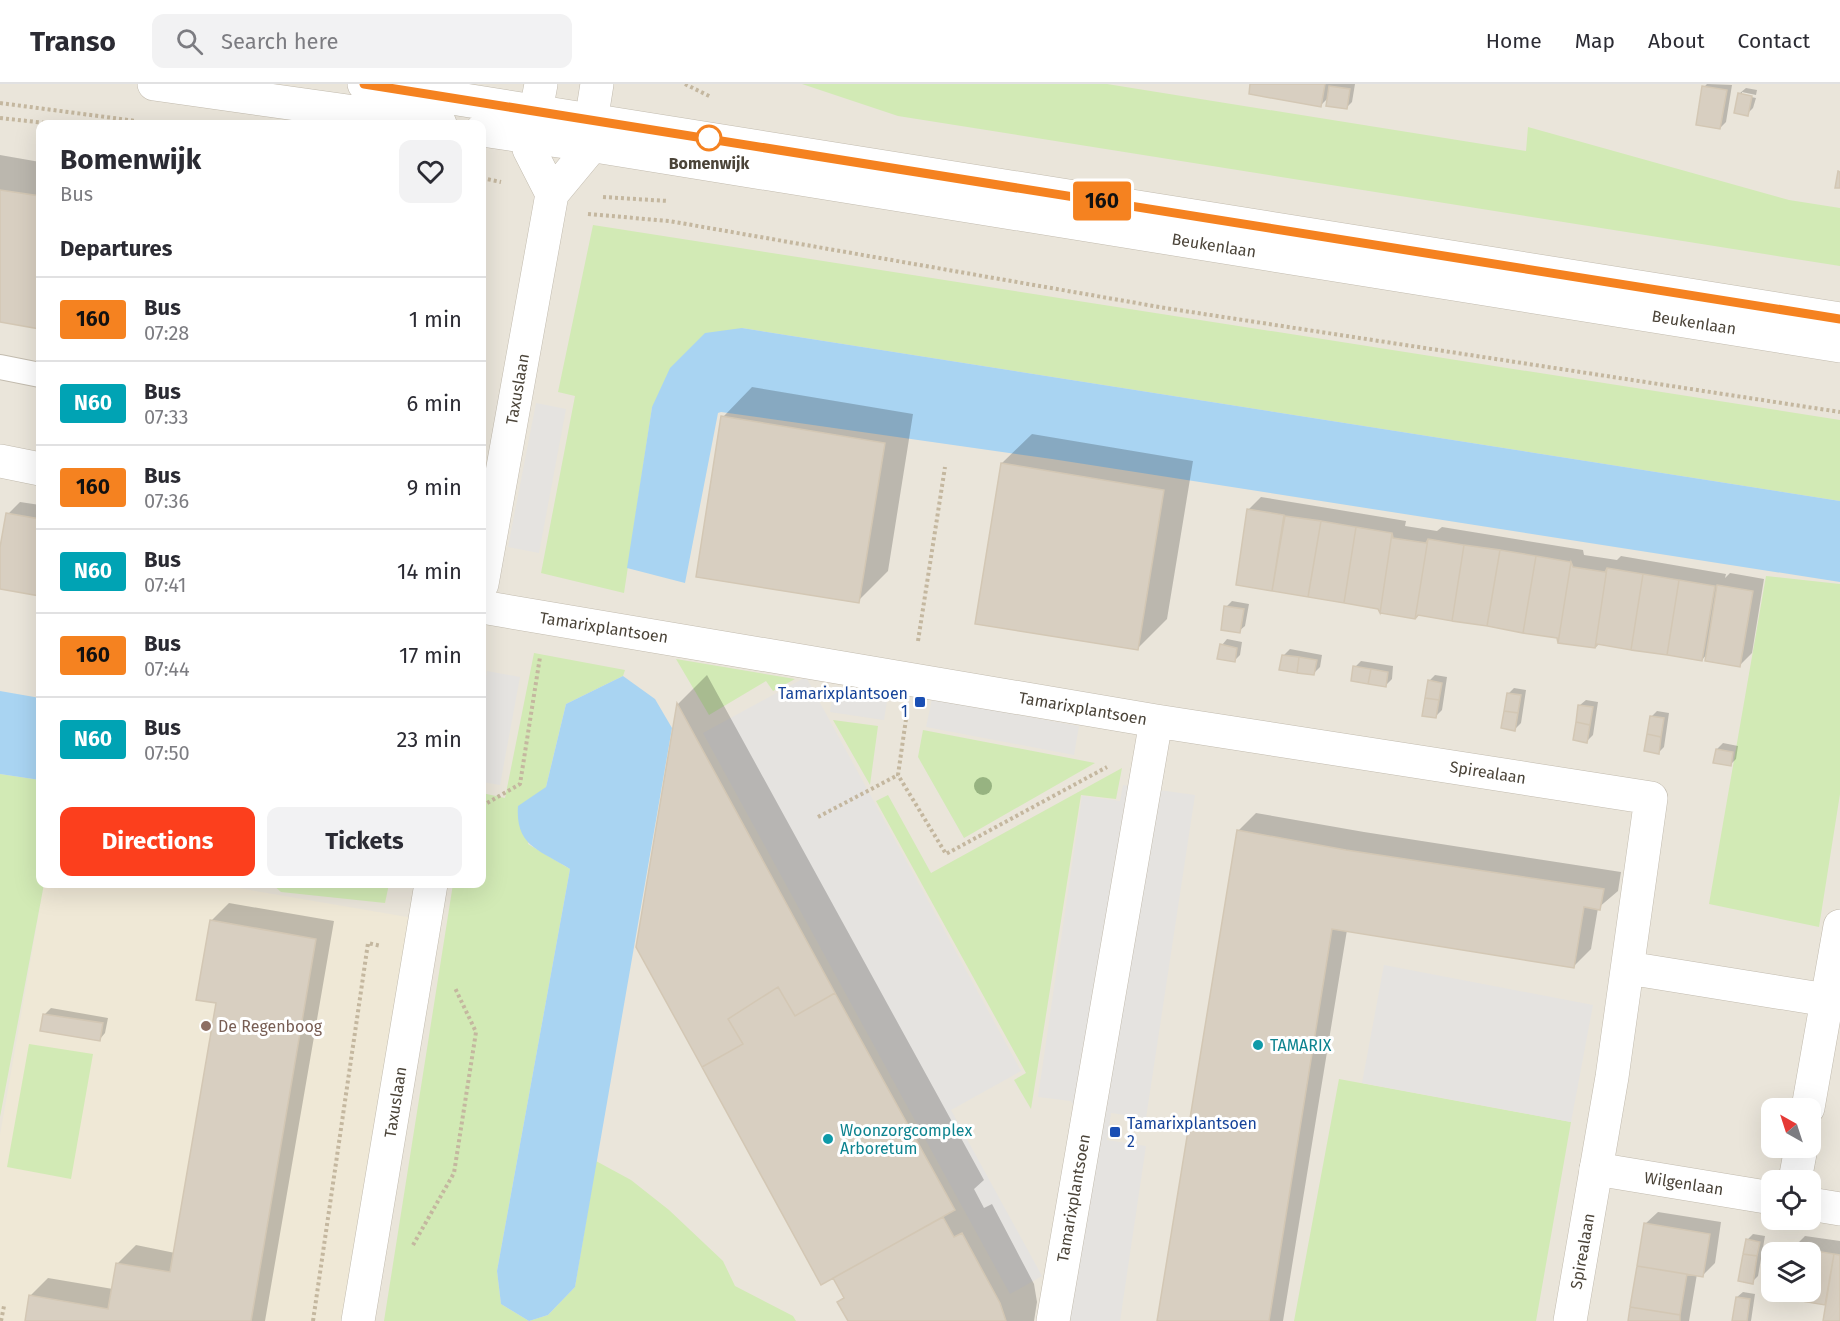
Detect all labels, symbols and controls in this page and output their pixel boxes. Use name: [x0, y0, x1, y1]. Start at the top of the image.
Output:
search box: [152, 14, 572, 68]
text: Transo: [30, 25, 116, 58]
icon: search: [173, 25, 206, 58]
text: Search here: [221, 28, 338, 55]
text: Home: [1486, 28, 1542, 54]
text: Map: [1575, 28, 1615, 54]
text: About: [1648, 28, 1705, 54]
text: Contact: [1738, 28, 1810, 54]
marker: Bomenwijk: [696, 125, 722, 151]
button: heart: [399, 140, 462, 203]
text: Bomenwijk: [60, 143, 201, 176]
place label: Bomenwijk: [669, 154, 749, 173]
text: Bus: [60, 182, 93, 206]
line badge: 160: [1068, 182, 1136, 220]
text: 160: [1085, 188, 1119, 214]
street label: Beukenlaan: [1170, 229, 1257, 262]
text: Departures: [60, 235, 172, 262]
text: Bus: [144, 294, 181, 321]
text: 160: [76, 306, 110, 332]
text: 1 min: [409, 306, 462, 333]
street label: Beukenlaan: [1650, 306, 1737, 339]
text: 07:28: [144, 321, 189, 345]
street label: Taxuslaan: [502, 352, 533, 426]
text: Bus: [144, 378, 181, 405]
text: N60: [74, 390, 112, 416]
text: 6 min: [406, 390, 462, 417]
text: 07:33: [144, 405, 189, 429]
text: Bus: [144, 462, 181, 489]
text: 160: [76, 474, 110, 500]
text: 9 min: [407, 474, 462, 501]
text: 07:36: [144, 489, 189, 513]
text: Bus: [144, 546, 181, 573]
text: N60: [74, 558, 112, 584]
text: 14 min: [397, 558, 462, 585]
text: 07:41: [144, 573, 186, 597]
street label: Tamarixplantsoen: [538, 608, 670, 647]
text: Bus: [144, 630, 181, 657]
text: 160: [76, 642, 110, 668]
text: 17 min: [399, 642, 462, 669]
text: 07:44: [144, 657, 190, 681]
place label: Tamarixplantsoen 1: [778, 684, 908, 721]
street label: Tamarixplantsoen: [1017, 688, 1149, 729]
marker: Tamarixplantsoen 1: [913, 695, 927, 709]
text: Bus: [144, 714, 181, 741]
text: N60: [74, 726, 112, 752]
text: 23 min: [396, 726, 462, 753]
text: 07:50: [144, 741, 190, 765]
street label: Spirealaan: [1448, 757, 1527, 788]
button: Directions: [60, 807, 255, 876]
button: Tickets: [267, 807, 462, 876]
place label: De Regenboog: [218, 1017, 323, 1036]
marker: De Regenboog: [199, 1019, 213, 1033]
place label: TAMARIX: [1270, 1036, 1332, 1055]
marker: TAMARIX: [1251, 1038, 1265, 1052]
street label: Taxuslaan: [380, 1065, 411, 1139]
north arrow: [1761, 1098, 1821, 1158]
map controls: [1761, 1098, 1821, 1302]
place label: Tamarixplantsoen 2: [1127, 1114, 1257, 1151]
place label: Woonzorgcomplex Arboretum: [840, 1121, 972, 1158]
marker: Tamarixplantsoen 2: [1108, 1125, 1122, 1139]
marker: Woonzorgcomplex Arboretum: [821, 1132, 835, 1146]
street label: Tamarixplantsoen: [1053, 1132, 1094, 1264]
street label: Wilgenlaan: [1643, 1168, 1725, 1199]
button: locate: [1761, 1170, 1821, 1230]
street label: Spirealaan: [1566, 1212, 1599, 1291]
button: layers: [1761, 1242, 1821, 1302]

